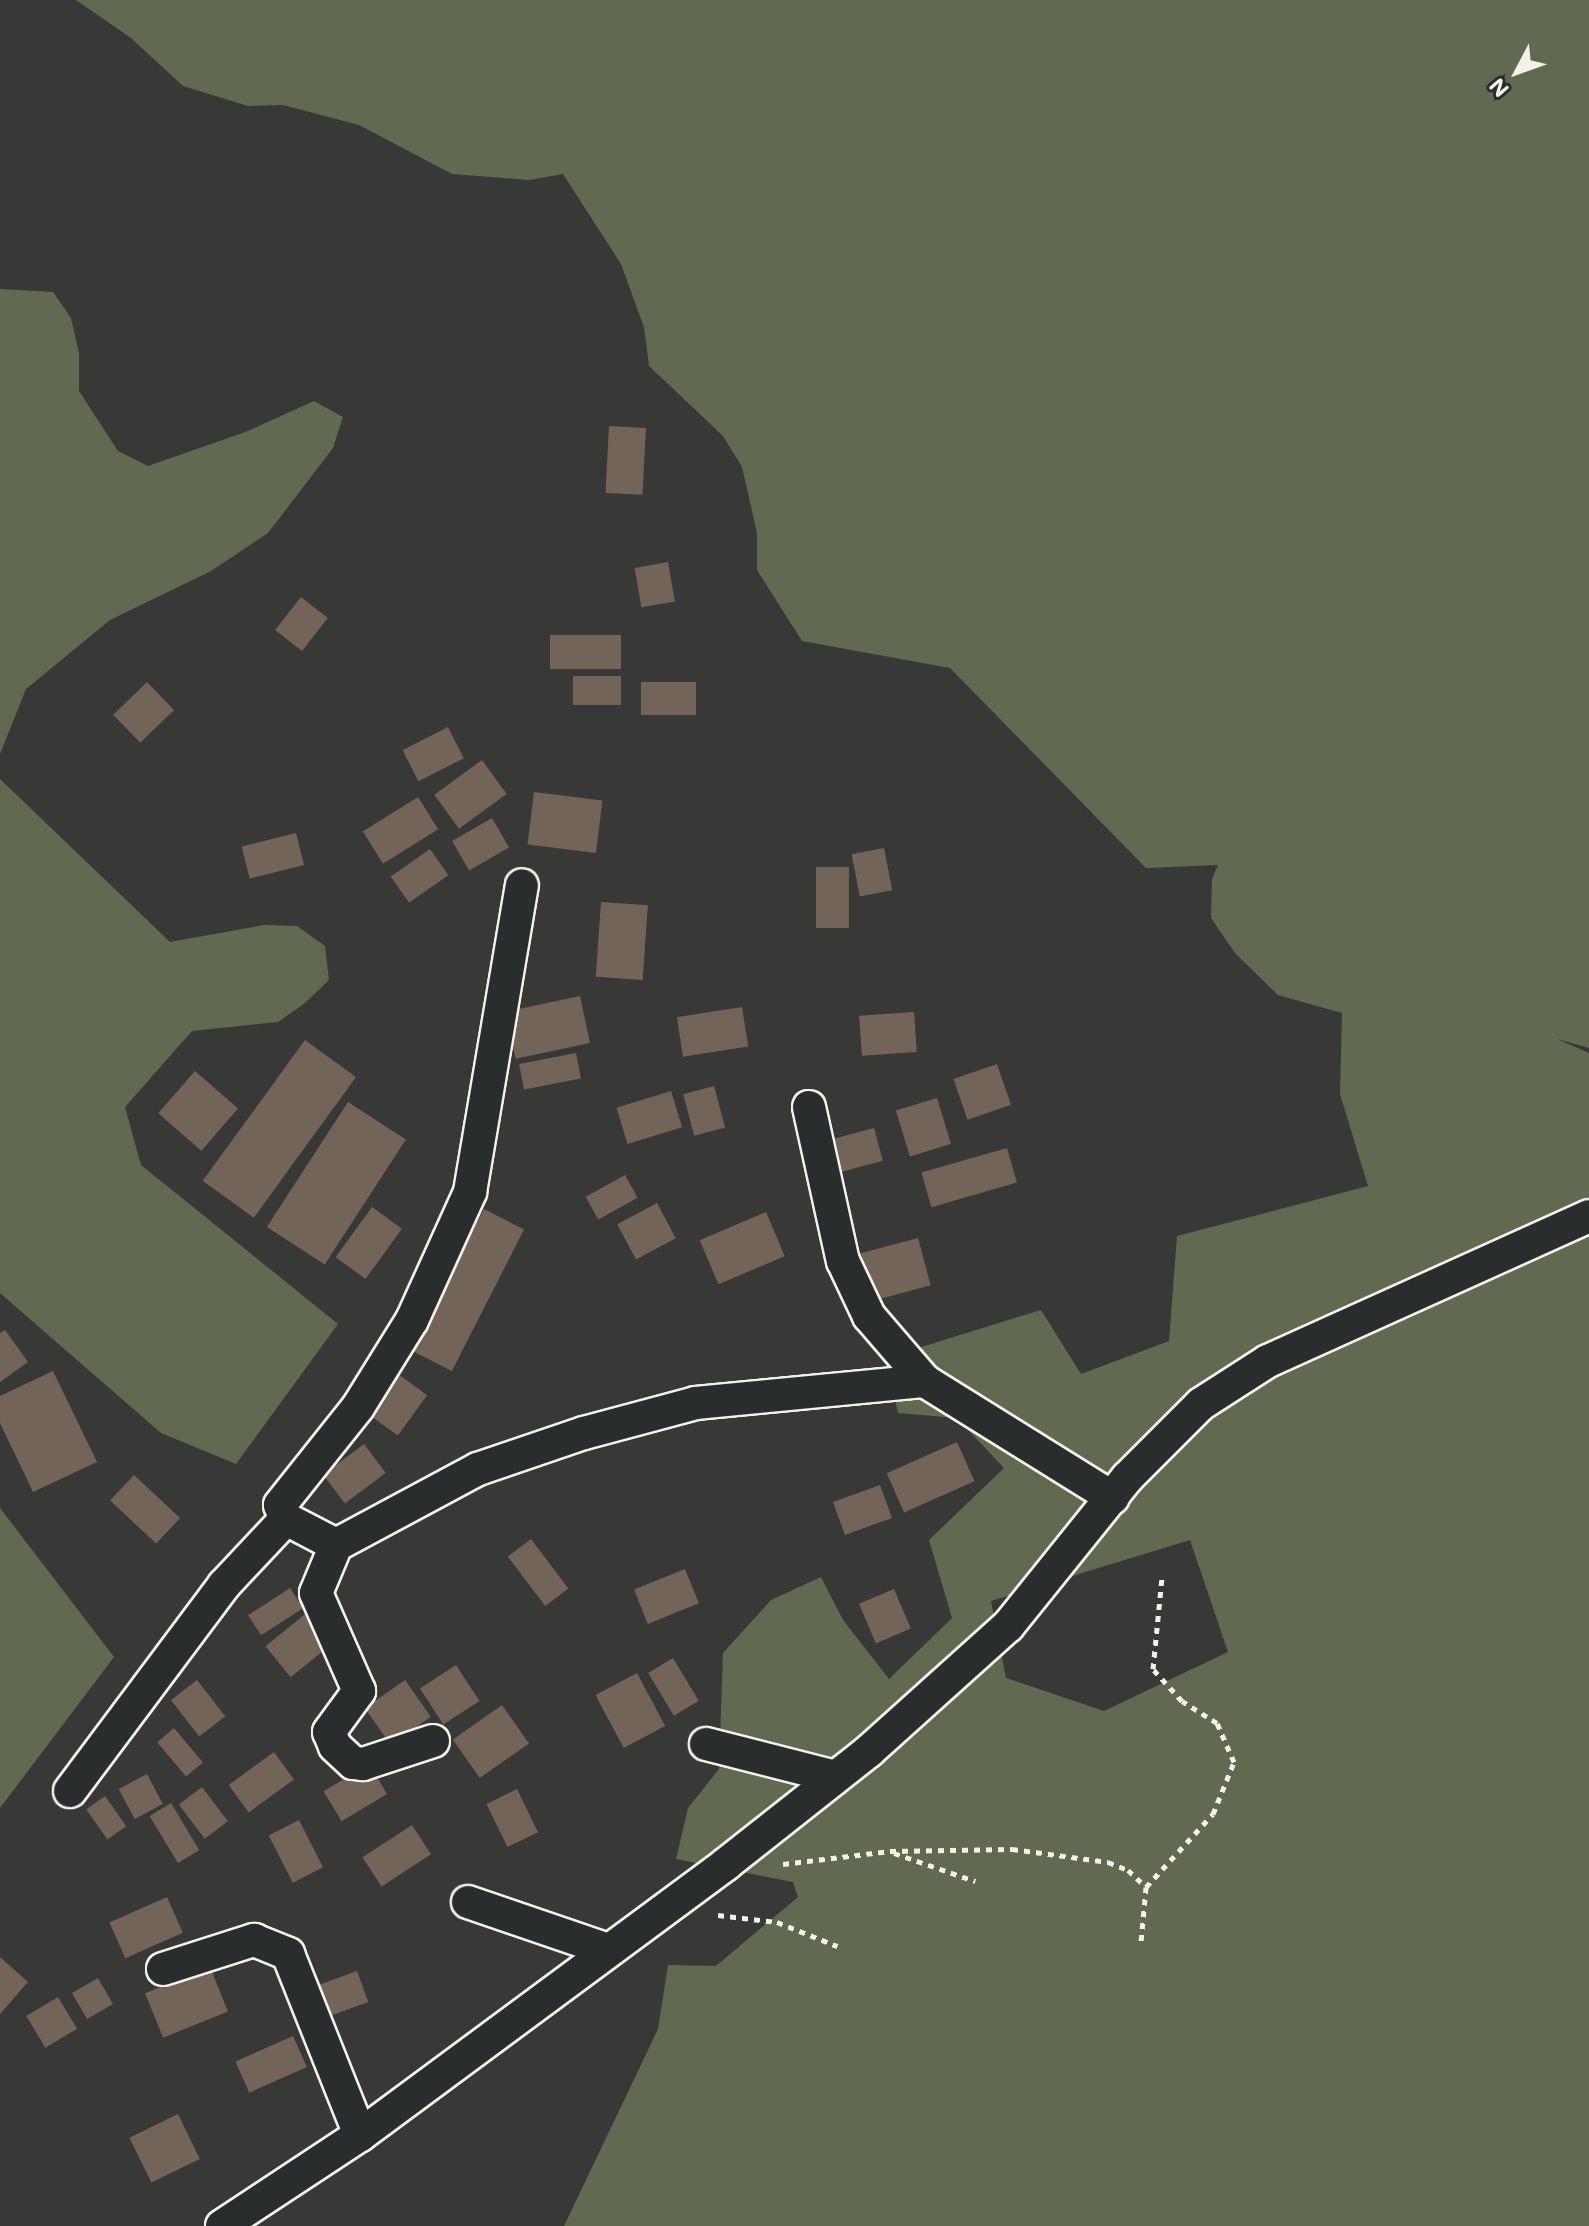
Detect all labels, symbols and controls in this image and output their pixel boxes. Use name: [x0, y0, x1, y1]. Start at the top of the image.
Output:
north arrow: [1477, 32, 1557, 112]
text: N: [1482, 72, 1515, 104]

